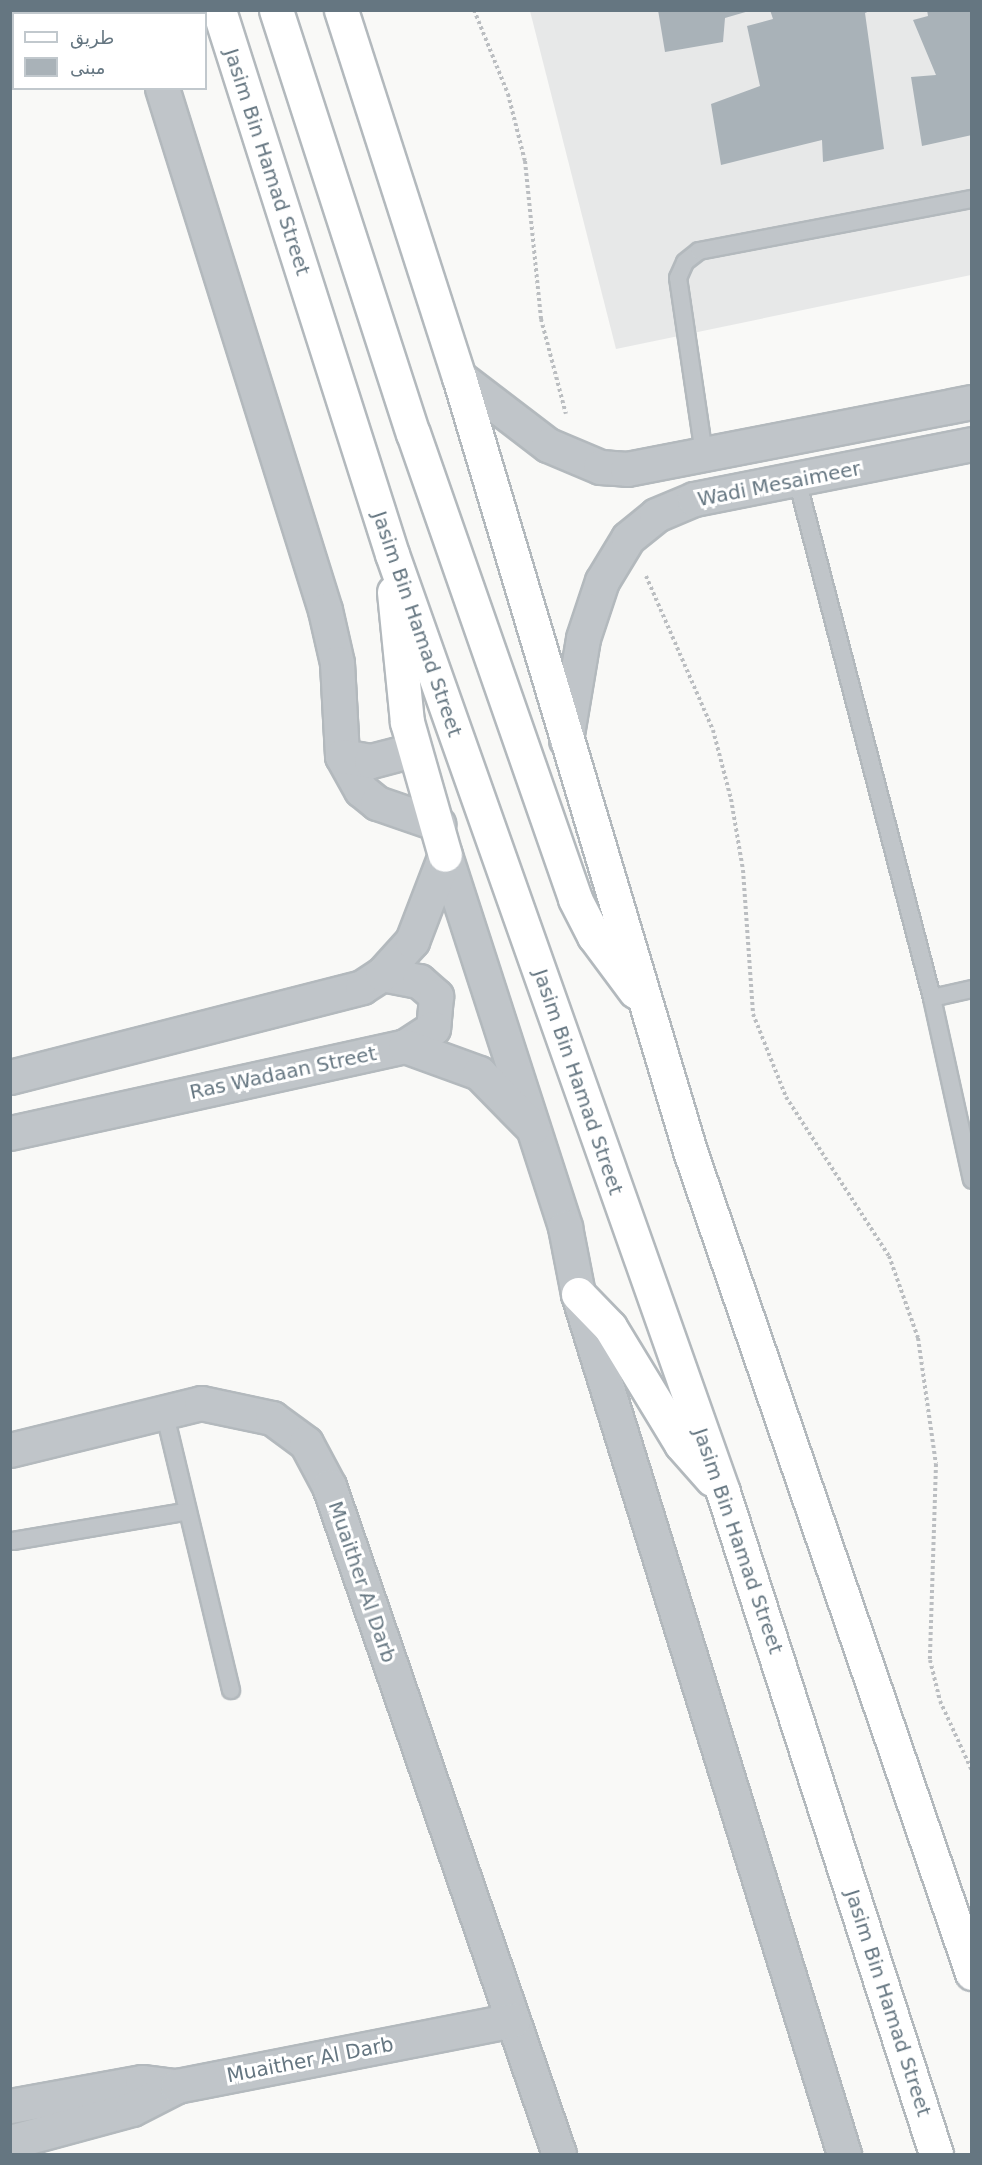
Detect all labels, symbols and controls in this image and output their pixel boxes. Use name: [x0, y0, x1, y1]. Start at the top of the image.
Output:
legend: [12, 12, 207, 90]
text: طريق: [70, 27, 114, 48]
street label: Jasim Bin Hamad Street: [219, 46, 315, 278]
text: مبنى: [70, 57, 106, 78]
street label: Wadi Mesaimeer: [695, 456, 863, 512]
street label: Jasim Bin Hamad Street: [367, 508, 467, 740]
street label: Jasim Bin Hamad Street: [528, 966, 628, 1198]
street label: Ras Wadaan Street: [187, 1041, 379, 1105]
street label: Jasim Bin Hamad Street: [688, 1425, 788, 1657]
street label: Muaither Al Darb: [323, 1498, 401, 1666]
street label: Jasim Bin Hamad Street: [840, 1887, 936, 2119]
street label: Muaither Al Darb: [225, 2032, 395, 2088]

